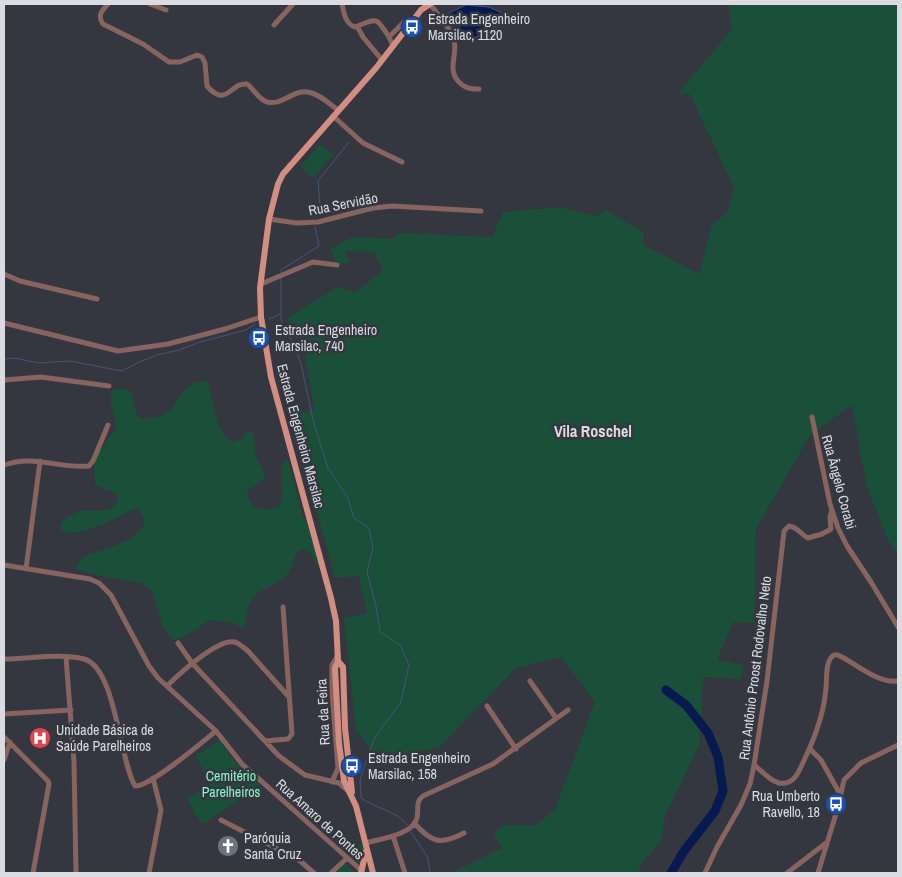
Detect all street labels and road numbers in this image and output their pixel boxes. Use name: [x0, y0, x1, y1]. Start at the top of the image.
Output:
street label: Rua Servidão: [307, 188, 379, 220]
street label: Estrada Engenheiro Marsilac: [273, 362, 329, 510]
street label: Rua Ângelo Corabi: [818, 433, 860, 531]
street label: Rua Antônio Proost Rodovalho Neto: [735, 575, 775, 761]
street label: Rua da Feira: [312, 678, 334, 746]
street label: Rua Amaro de Pontes: [272, 775, 368, 863]

